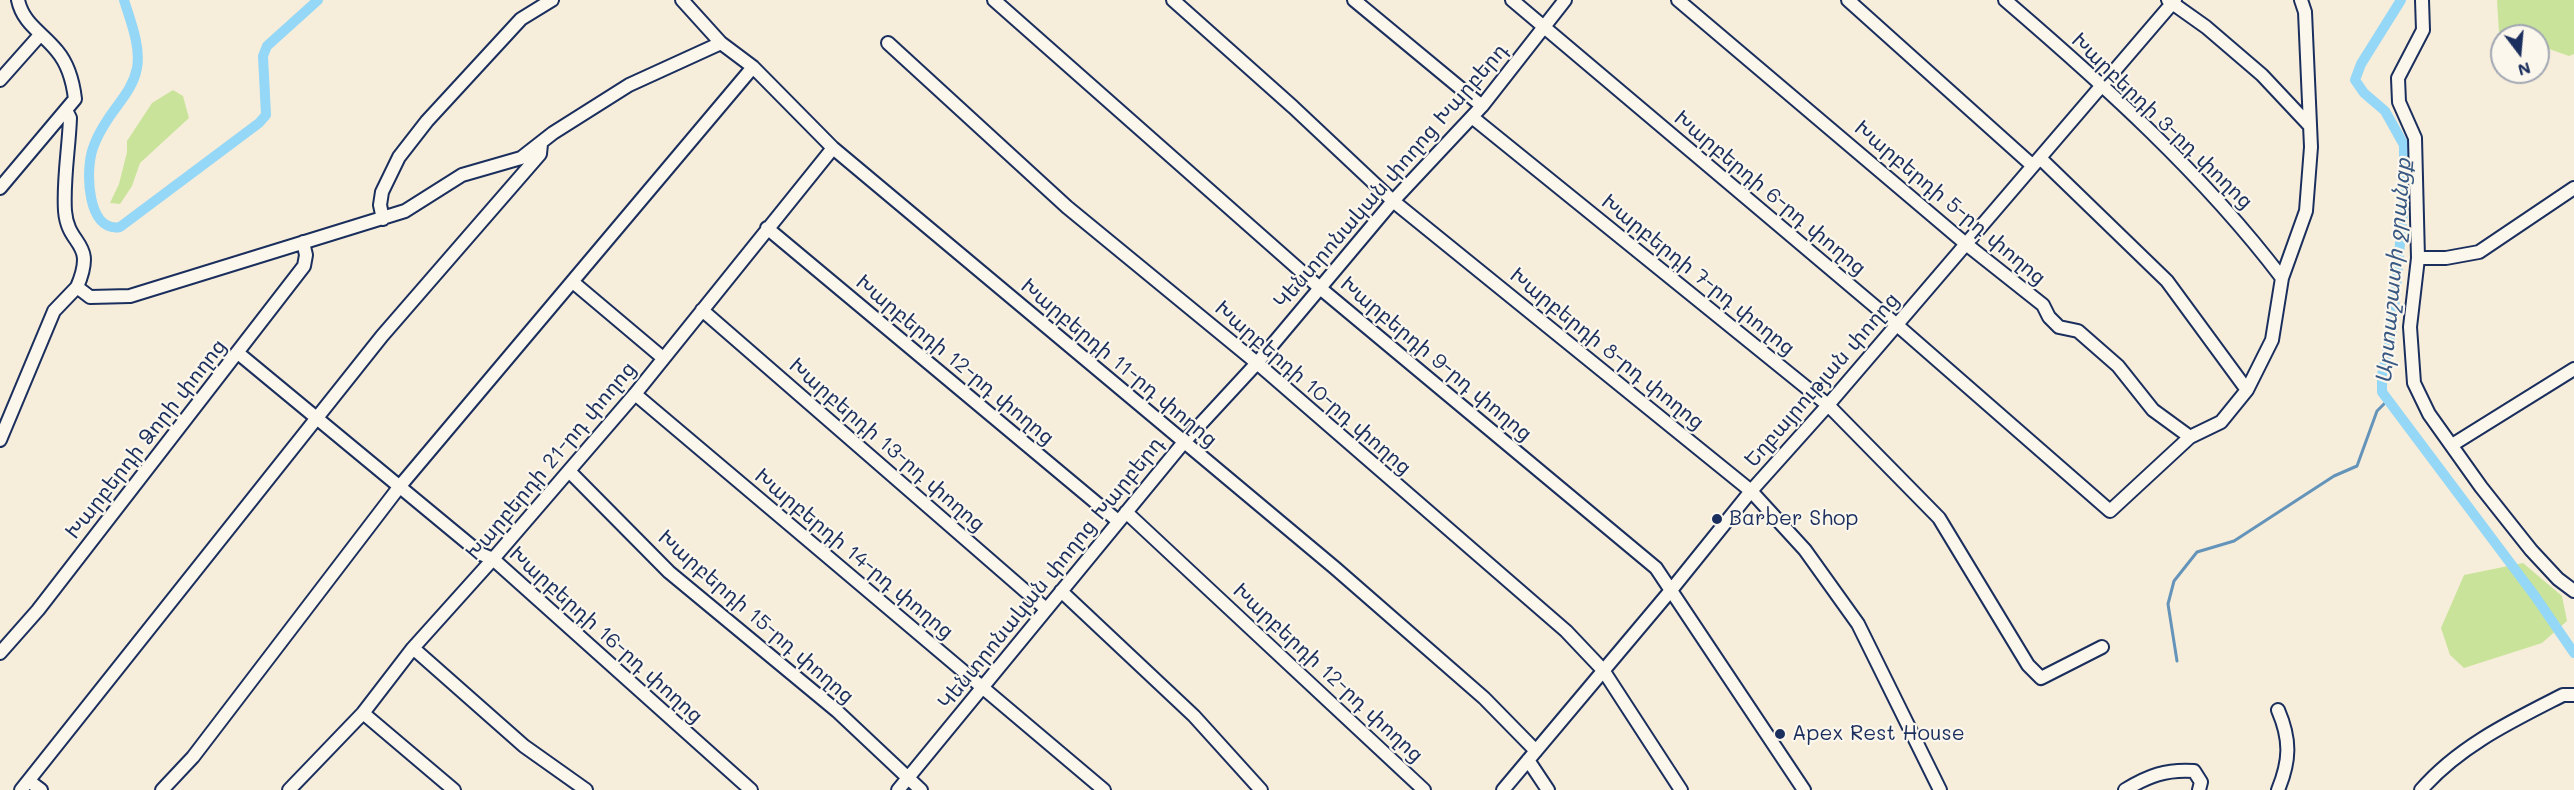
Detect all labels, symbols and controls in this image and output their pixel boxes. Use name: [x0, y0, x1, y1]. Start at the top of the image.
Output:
north arrow: [2490, 24, 2550, 84]
street label: Խարբերդի 3-րդ փողոց: [2066, 28, 2258, 214]
street label: Կենտրոնական փողոց Խարբերդ: [1269, 38, 1513, 314]
text: N: [2516, 58, 2533, 82]
street label: Խարբերդի 6-րդ փողոց: [1669, 105, 1871, 281]
street label: Խարբերդի 5-րդ փողոց: [1849, 115, 2051, 291]
water label: Արտաշատի ջրանցք: [2371, 157, 2417, 385]
street label: Խարբերդի 7-րդ փողոց: [1596, 189, 1800, 361]
street label: Խարբերդի 8-րդ փողոց: [1505, 263, 1709, 435]
street label: Խարբերդի 12-րդ փողոց: [851, 270, 1059, 450]
street label: Խարբերդի 9-րդ փողոց: [1335, 271, 1537, 447]
street label: Խարբերդի 11-րդ փողոց: [1016, 273, 1222, 453]
street label: Եղբայրության փողոց: [1739, 288, 1905, 472]
street label: Խարբերդի 10-րդ փողոց: [1209, 296, 1417, 480]
street label: Խարբերդի Ձորի փողոց: [60, 334, 232, 544]
street label: Խարբերդի 13-րդ փողոց: [784, 353, 990, 537]
street label: Խարբերդի 21-րդ փողոց: [461, 357, 641, 565]
street label: Կենտրոնական փողոց Խարբերդ: [933, 431, 1169, 715]
street label: Խարբերդի 14-րդ փողոց: [749, 463, 959, 645]
place label: Barber Shop: [1729, 506, 1858, 532]
marker: Barber Shop: [1710, 512, 1724, 526]
street label: Խարբերդի 15-րդ փողոց: [653, 525, 859, 709]
street label: Խարբերդի 16-րդ փողոց: [504, 541, 708, 729]
street label: Խարբերդի 12-րդ փողոց: [1228, 578, 1428, 768]
place label: Apex Rest House: [1792, 721, 1965, 747]
marker: Apex Rest House: [1773, 727, 1787, 741]

